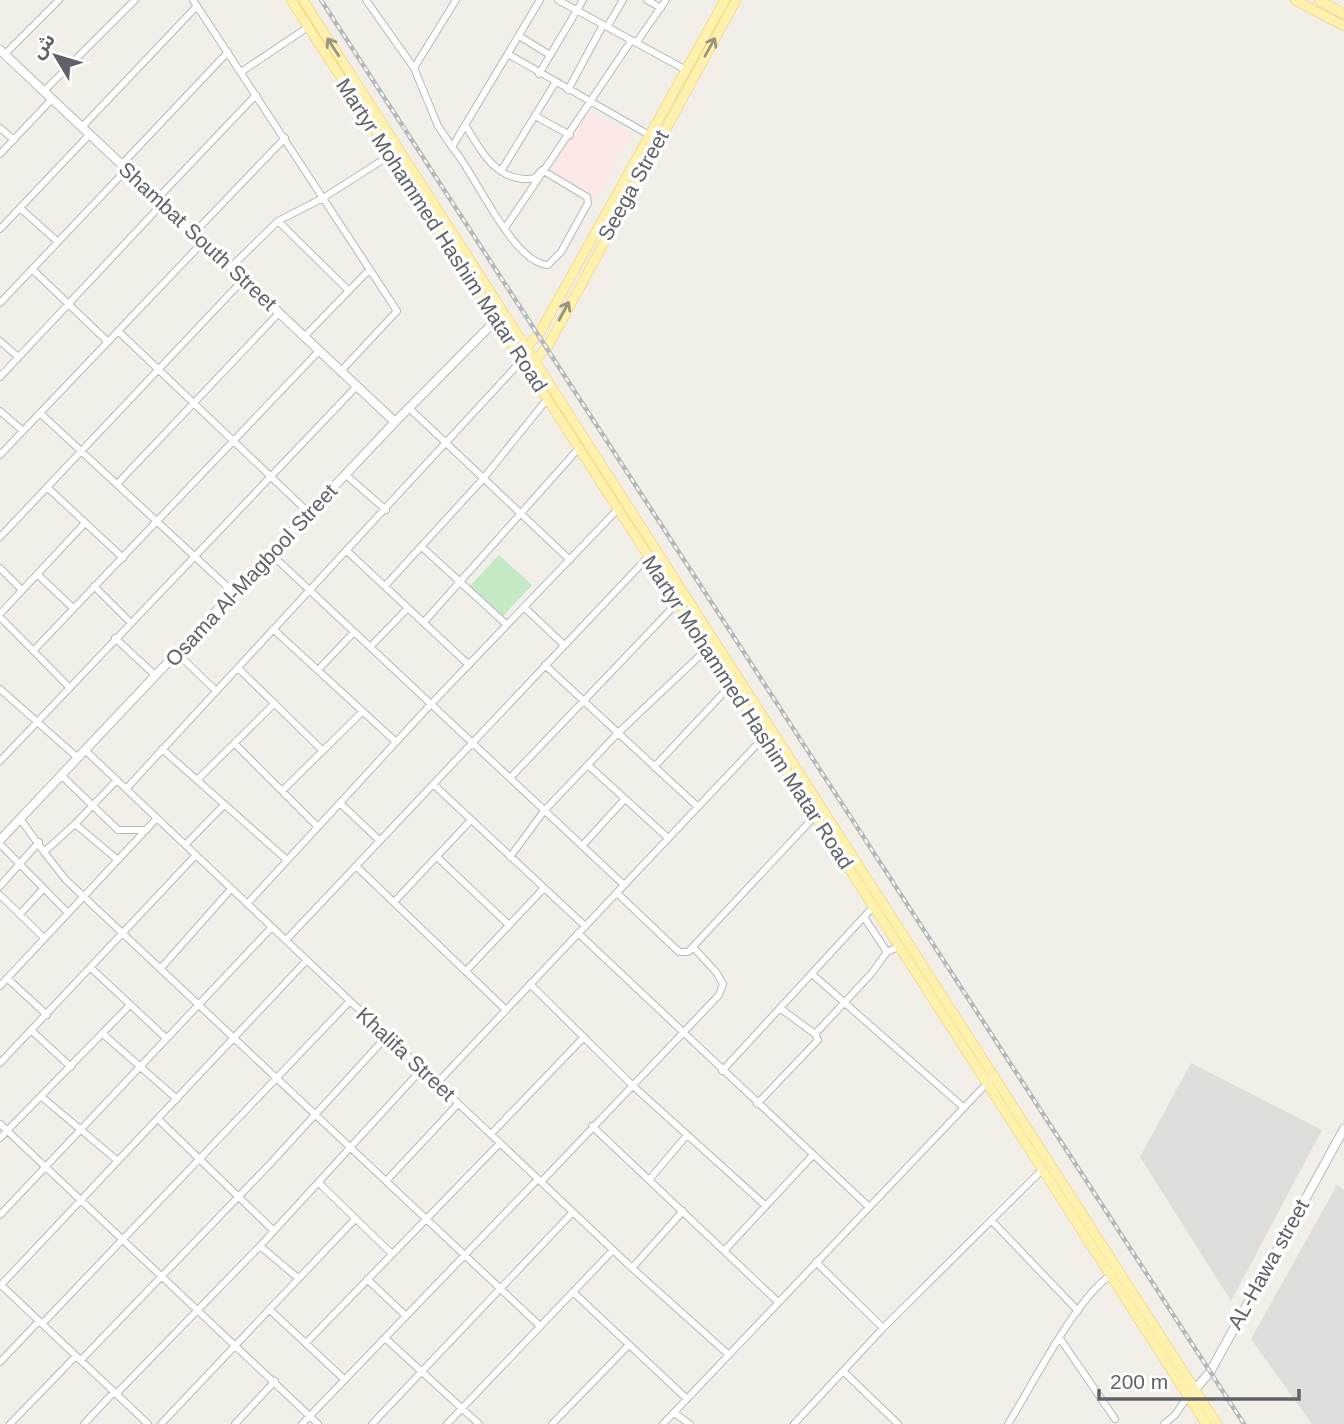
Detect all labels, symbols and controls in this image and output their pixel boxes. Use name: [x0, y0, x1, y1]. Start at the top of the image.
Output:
north arrow: [21, 21, 91, 91]
text: ش: [27, 29, 59, 63]
one-way arrow: [326, 38, 340, 57]
one-way arrow: [703, 38, 717, 58]
street label: Martyr Mohammed Hashim Matar Road: [332, 74, 552, 396]
street label: Seega Street: [593, 126, 673, 244]
street label: Shambat South Street: [115, 157, 282, 315]
one-way arrow: [558, 301, 571, 322]
street label: Osama Al-Magbool Street: [161, 479, 342, 671]
street label: Martyr Mohammed Hashim Matar Road: [638, 551, 858, 873]
street label: Khalifa Street: [352, 1003, 460, 1106]
street label: AL-Hawa street: [1223, 1195, 1313, 1333]
scale bar: [1099, 1358, 1298, 1402]
text: 200 m: [1110, 1370, 1168, 1393]

